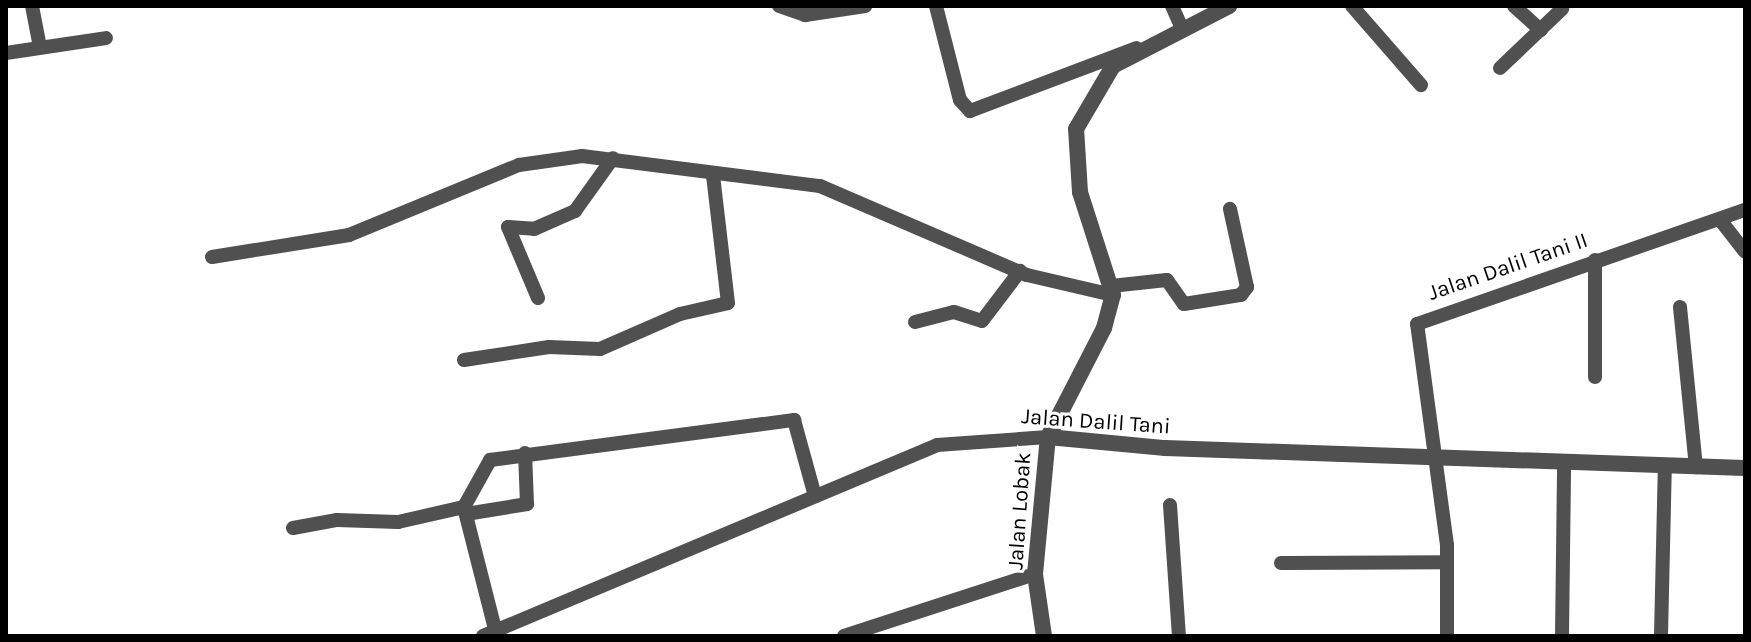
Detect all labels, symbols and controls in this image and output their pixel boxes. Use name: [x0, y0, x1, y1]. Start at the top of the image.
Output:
street label: Jalan Dalil Tani II: [1425, 227, 1591, 307]
street label: Jalan Dalil Tani: [1020, 404, 1172, 440]
street label: Jalan Lobak: [1003, 451, 1037, 571]

